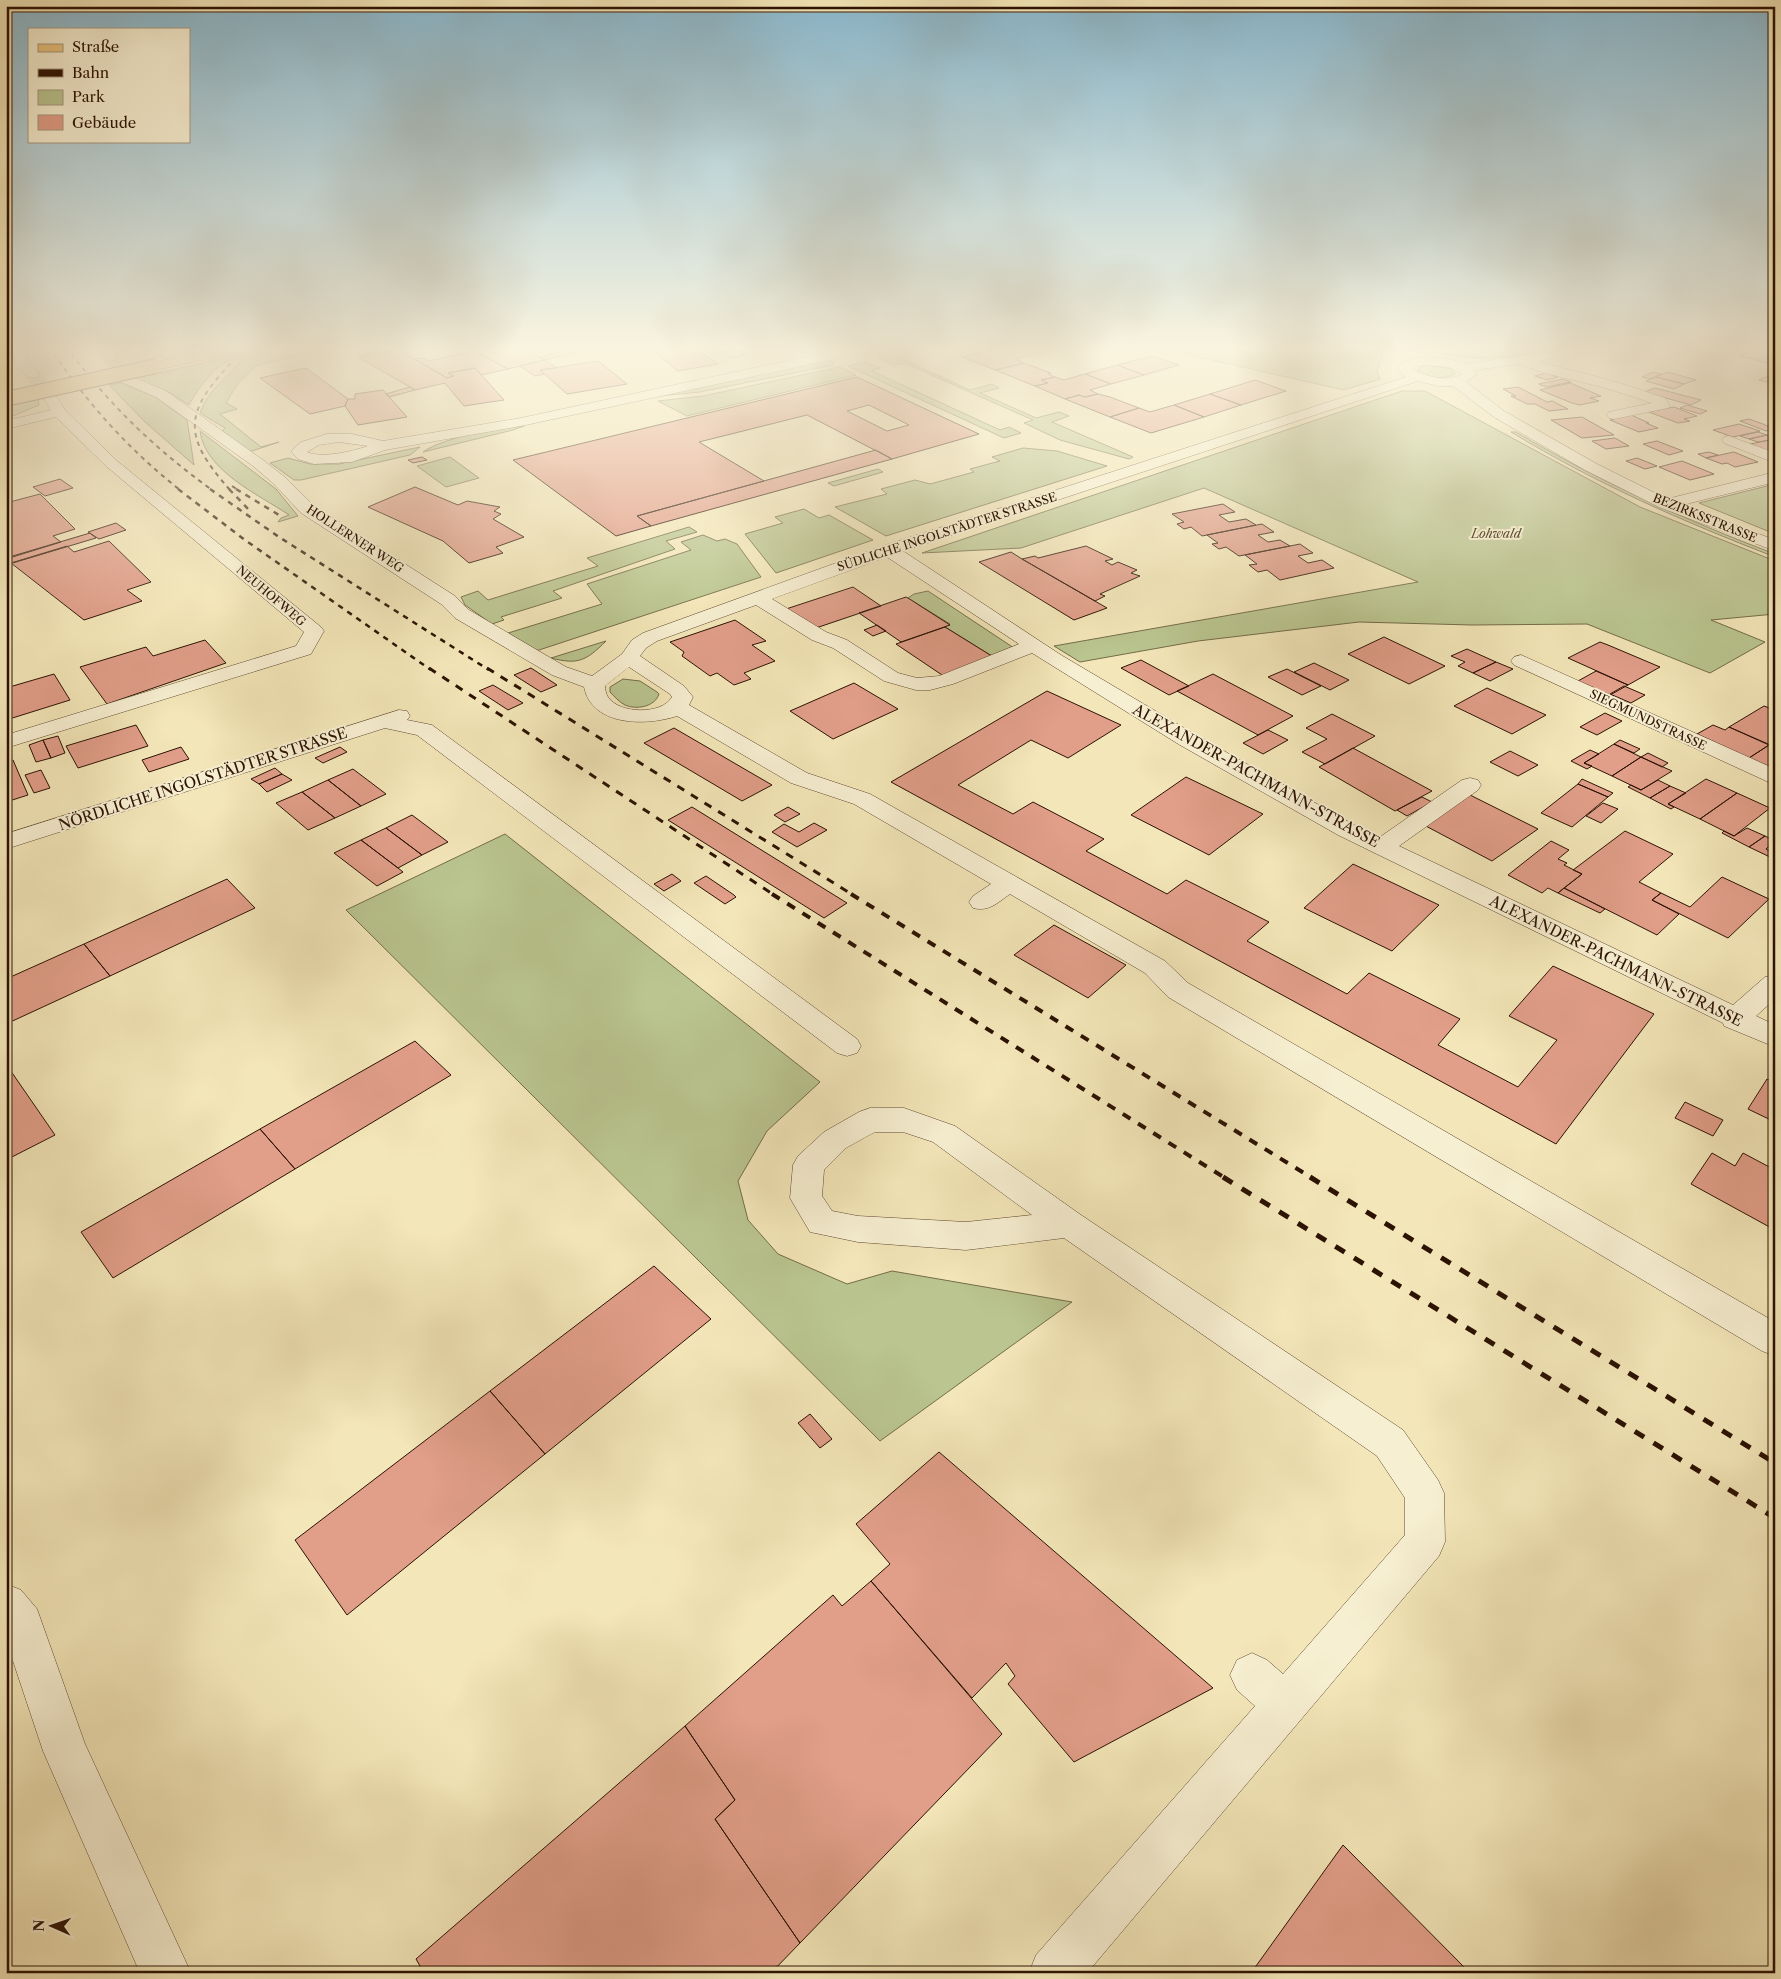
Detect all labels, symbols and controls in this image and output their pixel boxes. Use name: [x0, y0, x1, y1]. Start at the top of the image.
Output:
legend: [28, 28, 190, 142]
text: Straße: [72, 37, 119, 56]
text: Bahn: [72, 63, 110, 82]
text: Park: [72, 87, 106, 106]
text: Gebäude: [72, 113, 136, 132]
street label: SÜDLICHE INGOLSTÄDTER STRASSE: [835, 488, 1059, 574]
street label: BEZIRKSSTRASSE: [1651, 490, 1759, 545]
street label: HOLLERNER WEG: [304, 502, 407, 576]
park label: Lohwald: [1470, 526, 1523, 541]
street label: NEUHOFWEG: [233, 562, 309, 629]
street label: SIEGMUNDSTRASSE: [1587, 686, 1709, 753]
street label: ALEXANDER-PACHMANN-STRASSE: [1129, 699, 1383, 852]
street label: NÖRDLICHE INGOLSTÄDTER STRASSE: [56, 723, 350, 834]
street label: ALEXANDER-PACHMANN-STRASSE: [1486, 890, 1746, 1030]
north arrow: [28, 1902, 78, 1952]
text: N: [30, 1919, 48, 1932]

